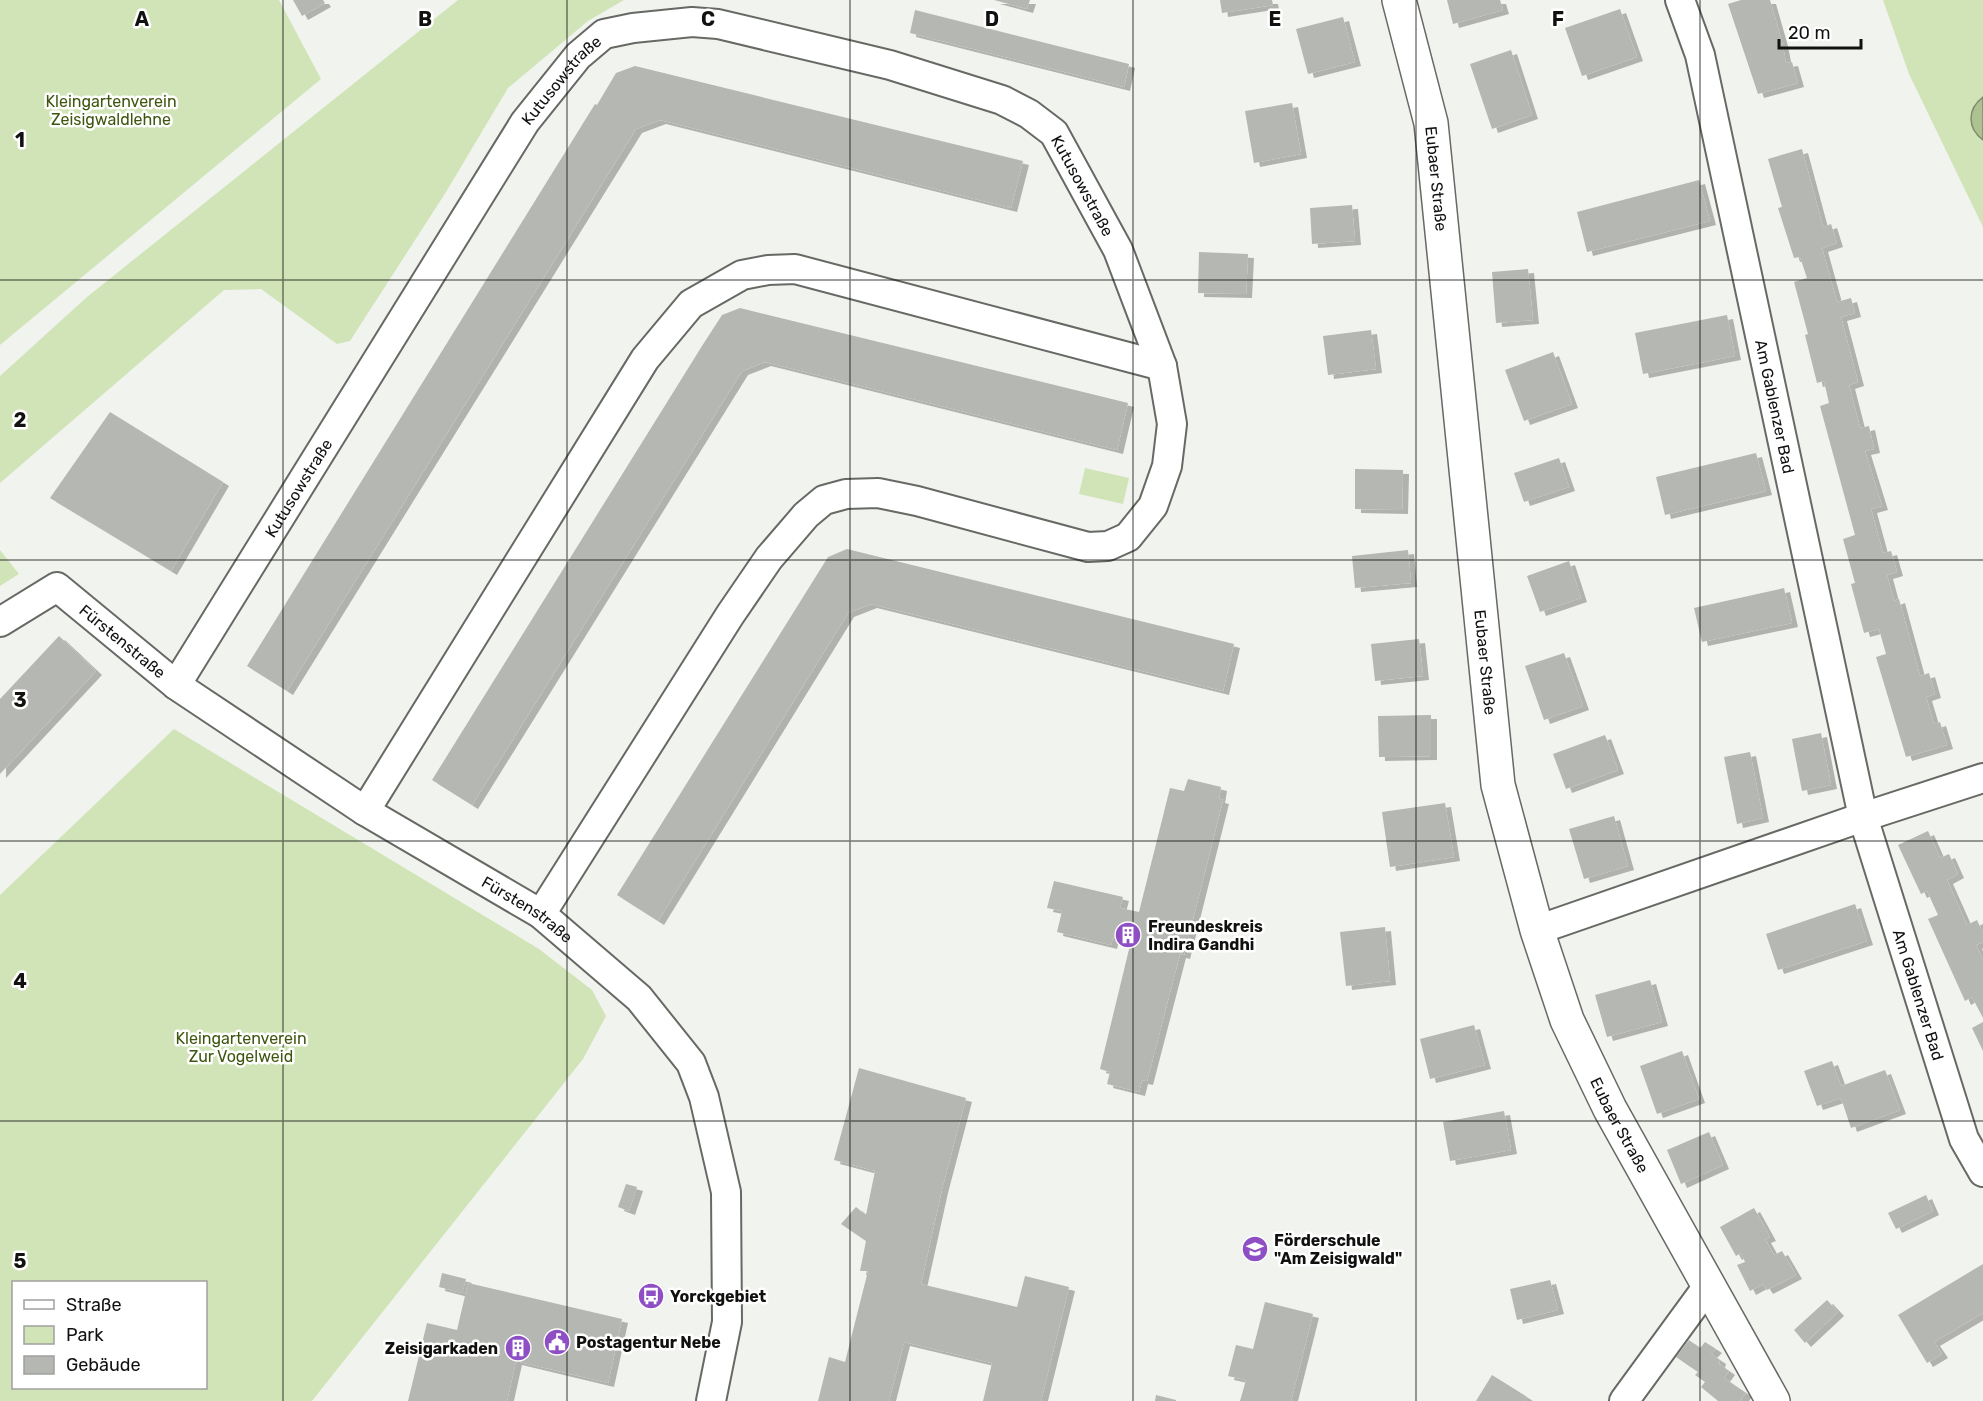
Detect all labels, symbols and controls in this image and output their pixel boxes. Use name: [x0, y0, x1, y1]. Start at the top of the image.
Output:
text: A: [135, 7, 150, 31]
text: B: [418, 7, 432, 31]
text: C: [701, 7, 715, 31]
text: D: [985, 7, 999, 31]
text: E: [1269, 7, 1281, 31]
text: F: [1552, 7, 1564, 31]
scale bar: [1779, 12, 1862, 50]
text: 20 m: [1788, 22, 1830, 44]
street label: Kutusowstraße: [517, 31, 605, 128]
park label: Kleingartenverein Zeisigwaldlehne: [45, 92, 177, 129]
street label: Eubaer Straße: [1422, 125, 1451, 232]
text: 1: [15, 128, 25, 152]
street label: Kutusowstraße: [1047, 132, 1118, 239]
street label: Am Gablenzer Bad: [1752, 338, 1799, 475]
text: 2: [14, 408, 27, 432]
street label: Kutusowstraße: [261, 435, 336, 541]
street label: Fürstenstraße: [76, 600, 170, 682]
street label: Eubaer Straße: [1471, 609, 1500, 716]
text: 3: [13, 688, 27, 712]
street label: Fürstenstraße: [478, 872, 577, 946]
place label: Freundeskreis Indira Gandhi: [1148, 917, 1263, 954]
building icon: Freundeskreis Indira Gandhi: [1113, 920, 1143, 950]
street label: Am Gablenzer Bad: [1889, 927, 1948, 1063]
text: 4: [13, 969, 27, 993]
park label: Kleingartenverein Zur Vogelweid: [175, 1029, 307, 1066]
street label: Eubaer Straße: [1587, 1074, 1653, 1176]
place label: Förderschule "Am Zeisigwald": [1274, 1231, 1402, 1268]
school or university icon: Förderschule "Am Zeisigwald": [1240, 1234, 1270, 1264]
text: 5: [14, 1249, 27, 1273]
legend: [12, 1281, 207, 1389]
bus stop icon: Yorckgebiet: [636, 1281, 666, 1311]
place label: Yorckgebiet: [670, 1287, 767, 1306]
text: Straße: [66, 1294, 122, 1316]
text: Park: [66, 1324, 104, 1346]
public building icon: Postagentur Nebe: [542, 1327, 572, 1357]
building icon: Zeisigarkaden: [503, 1333, 533, 1363]
place label: Postagentur Nebe: [576, 1333, 721, 1352]
place label: Zeisigarkaden: [385, 1339, 498, 1358]
text: Gebäude: [66, 1354, 141, 1376]

